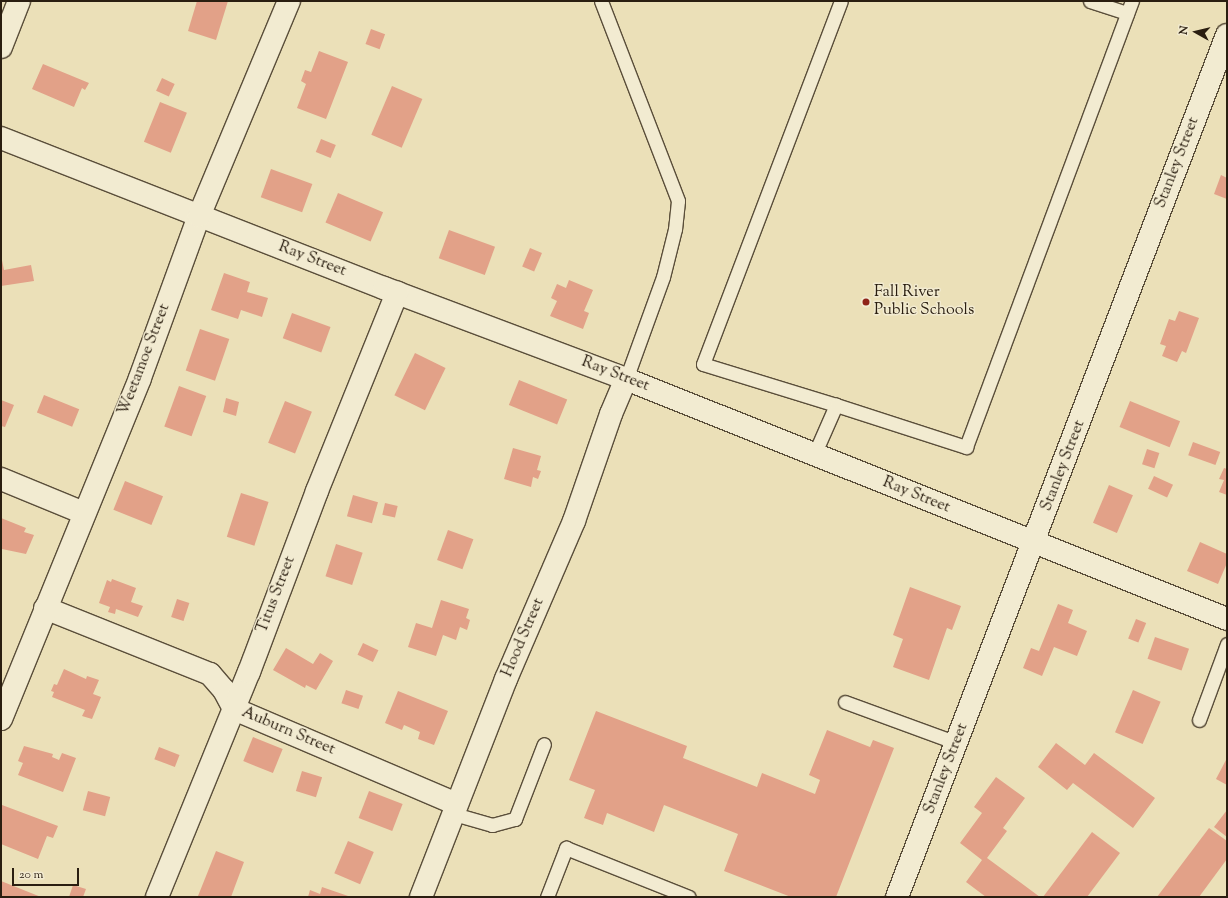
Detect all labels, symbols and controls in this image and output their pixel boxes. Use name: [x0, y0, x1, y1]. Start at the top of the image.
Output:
north arrow: [1176, 12, 1216, 52]
text: N: [1176, 25, 1193, 36]
street label: Stanley Street: [1152, 115, 1204, 211]
street label: Ray Street: [275, 238, 349, 282]
place label: Fall River Public Schools: [874, 283, 974, 321]
marker: Fall River Public Schools: [861, 297, 871, 307]
street label: Weetamoe Street: [115, 302, 175, 418]
street label: Ray Street: [578, 353, 652, 397]
street label: Stanley Street: [1038, 418, 1090, 514]
street label: Ray Street: [879, 474, 953, 518]
street label: Titus Street: [254, 554, 300, 636]
street label: Hood Street: [499, 596, 549, 680]
street label: Auburn Street: [238, 704, 338, 760]
street label: Stanley Street: [921, 721, 973, 817]
scale bar: [14, 860, 81, 886]
text: 20 m: [19, 866, 43, 884]

